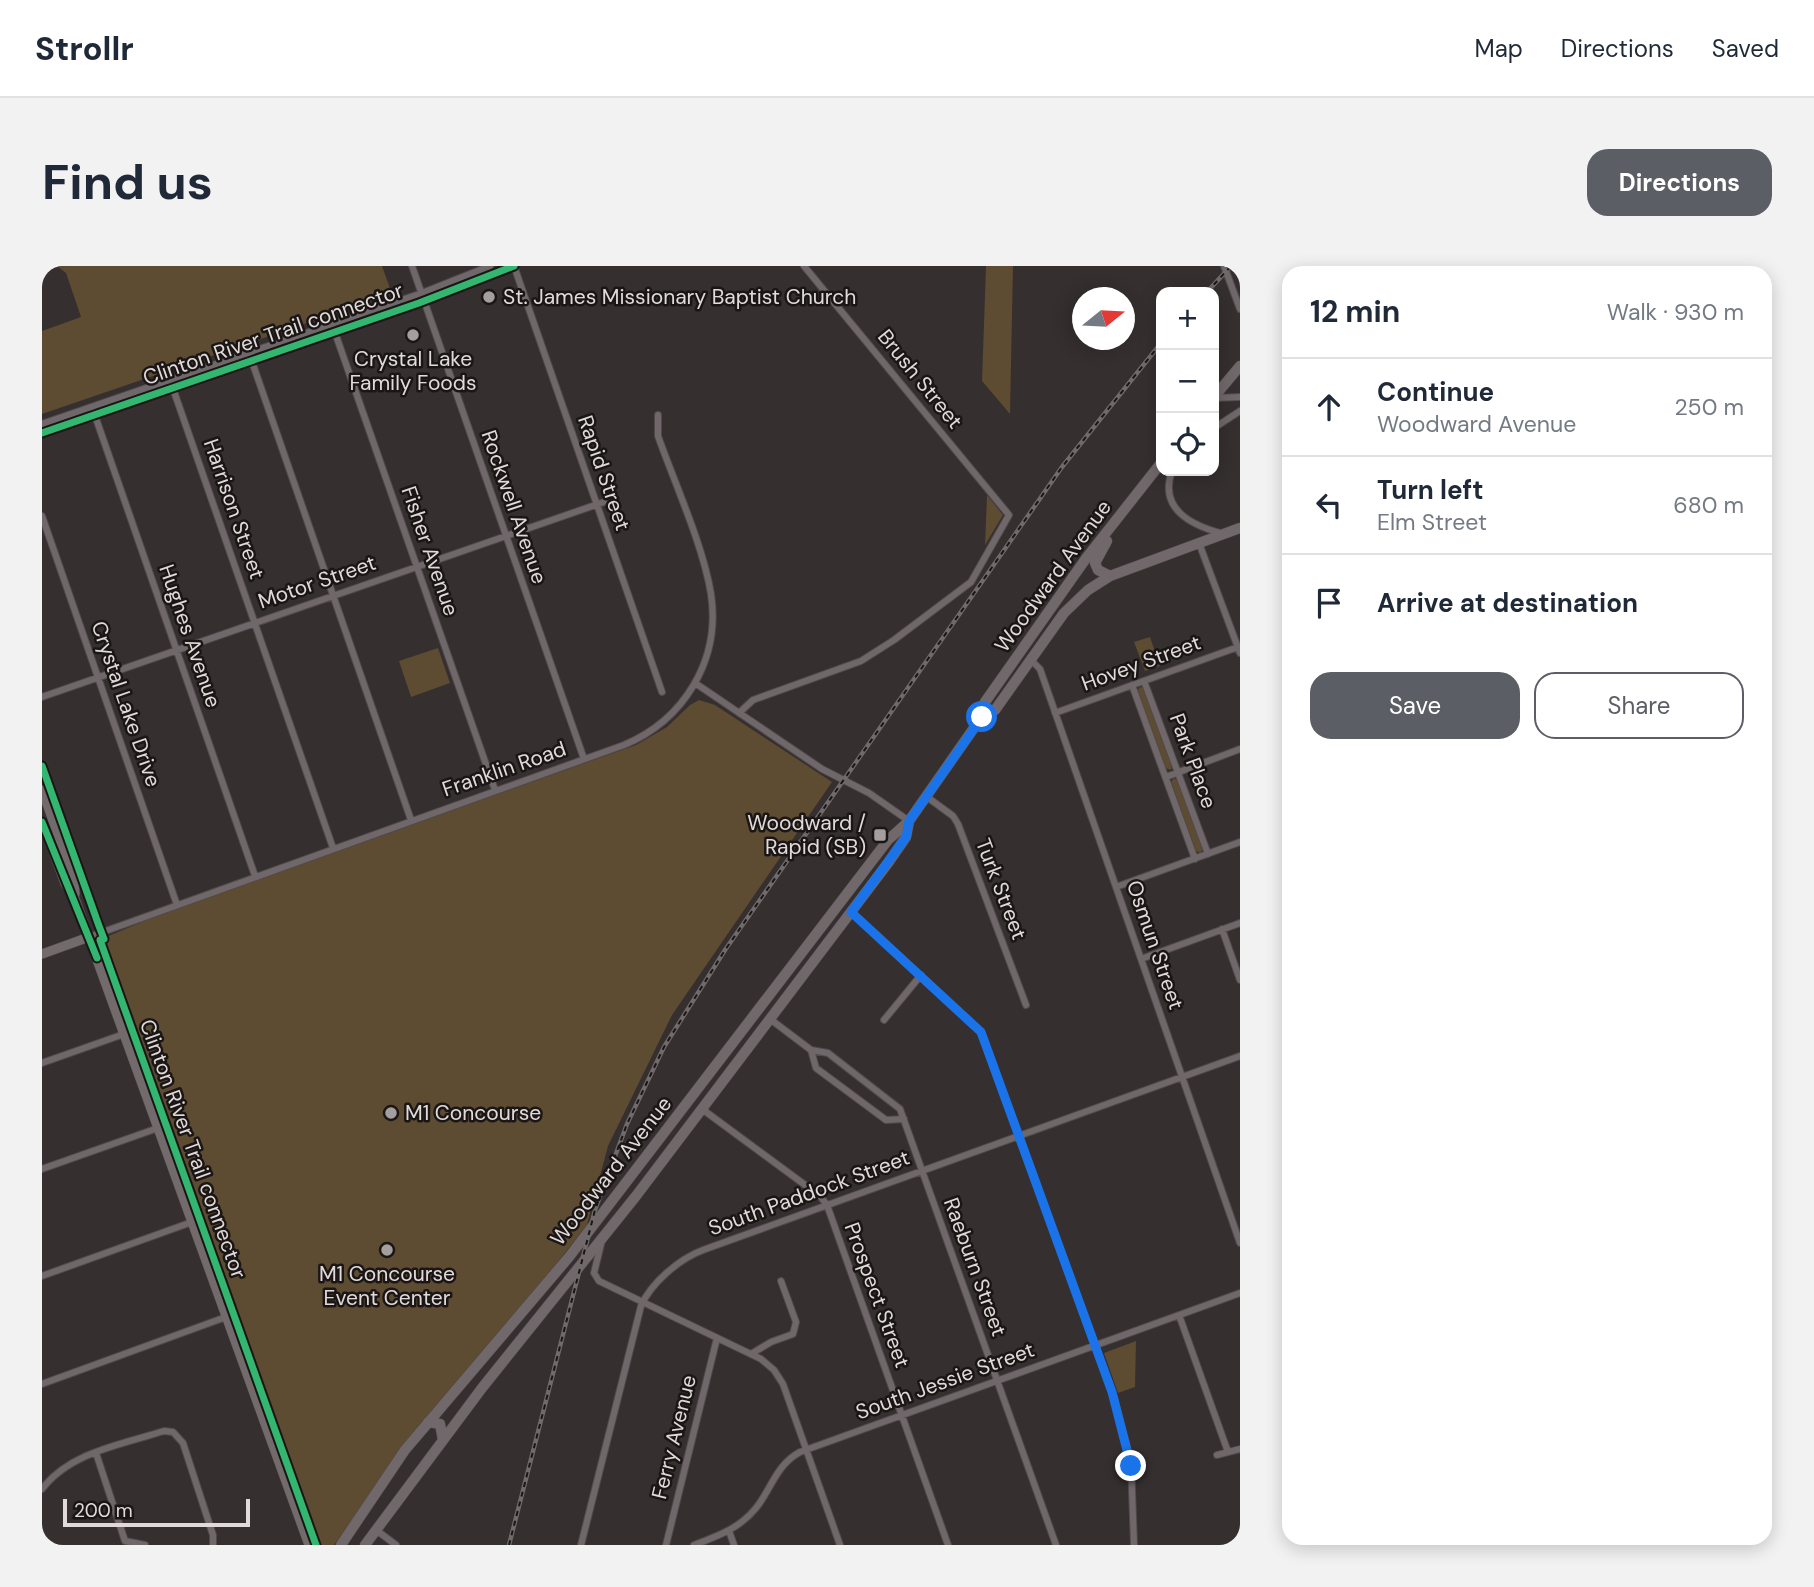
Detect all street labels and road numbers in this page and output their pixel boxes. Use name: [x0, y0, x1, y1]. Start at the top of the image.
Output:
street label: Clinton River Trail connector: [139, 276, 407, 392]
street label: Brush Street: [871, 323, 969, 435]
street label: Rapid Street: [571, 412, 637, 534]
street label: Rockwell Avenue: [475, 426, 553, 588]
street label: Harrison Street: [197, 435, 271, 583]
street label: Fisher Avenue: [395, 482, 465, 620]
street label: Woodward Avenue: [988, 494, 1118, 658]
street label: Motor Street: [254, 549, 380, 615]
street label: Hughes Avenue: [152, 561, 228, 711]
street label: Crystal Lake Drive: [85, 617, 167, 791]
street label: Hovey Street: [1077, 628, 1205, 698]
street label: Park Place: [1163, 710, 1223, 813]
street label: Franklin Road: [438, 735, 570, 803]
street label: Turk Street: [969, 834, 1033, 944]
street label: Osmun Street: [1120, 877, 1190, 1013]
street label: Clinton River Trail connector: [133, 1016, 253, 1283]
street label: Woodward Avenue: [544, 1091, 678, 1251]
street label: South Paddock Street: [705, 1144, 913, 1242]
street label: Raeburn Street: [937, 1194, 1013, 1340]
street label: Prospect Street: [838, 1218, 916, 1372]
street label: South Jessie Street: [852, 1336, 1038, 1426]
street label: Ferry Avenue: [645, 1372, 703, 1502]

